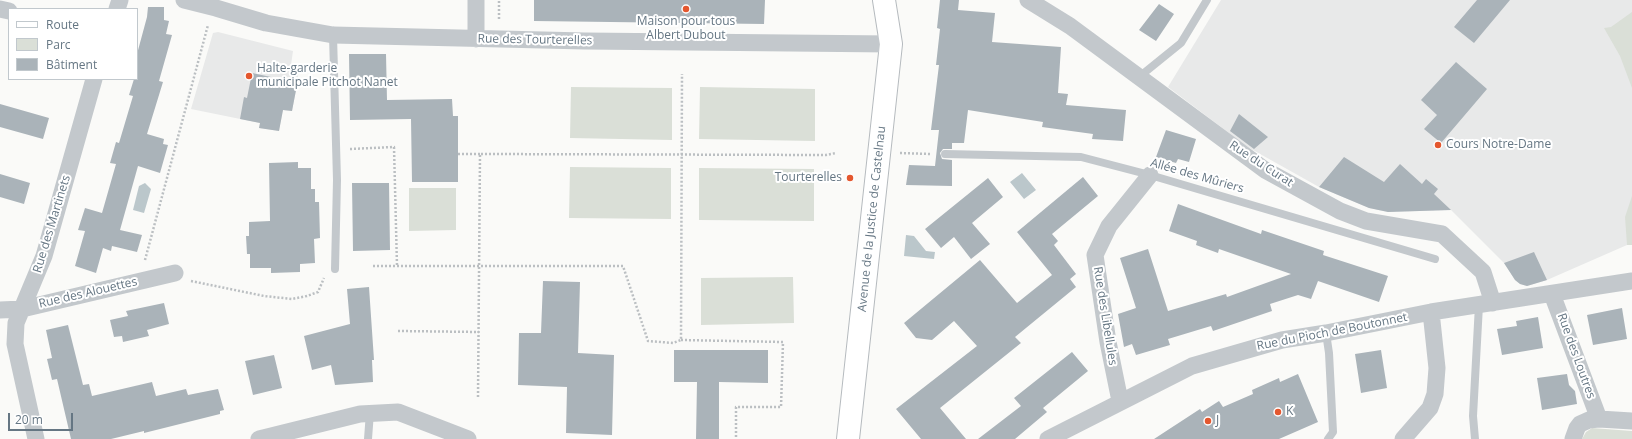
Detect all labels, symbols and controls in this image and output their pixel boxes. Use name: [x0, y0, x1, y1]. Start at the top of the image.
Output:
marker: Maison pour tous Albert Dubout: [681, 4, 691, 14]
legend: [8, 8, 138, 80]
place label: Maison pour tous Albert Dubout: [637, 15, 735, 43]
text: Route: [46, 16, 79, 33]
street label: Rue des Tourterelles: [477, 32, 593, 48]
text: Parc: [46, 36, 71, 53]
text: Bâtiment: [46, 56, 97, 73]
place label: Halte-garderie municipale Pitchot Nanet: [257, 62, 398, 90]
marker: Halte-garderie municipale Pitchot Nanet: [244, 71, 254, 81]
street label: Avenue de la Justice de Castelnau: [855, 125, 889, 313]
street label: Rue du Curat: [1226, 138, 1296, 190]
place label: Cours Notre-Dame: [1446, 138, 1551, 152]
marker: Cours Notre-Dame: [1433, 140, 1443, 150]
street label: Allée des Mûriers: [1149, 156, 1245, 196]
place label: Tourterelles: [775, 171, 842, 185]
street label: Rue des Martinets: [30, 173, 74, 275]
marker: Tourterelles: [845, 173, 855, 183]
street label: Rue des Libellules: [1090, 266, 1120, 366]
street label: Rue des Alouettes: [37, 275, 139, 311]
street label: Rue du Pioch de Boutonnet: [1256, 310, 1408, 354]
street label: Rue des Loutres: [1554, 311, 1598, 401]
scale bar: [10, 405, 75, 431]
place label: K: [1286, 405, 1293, 419]
marker: K: [1273, 407, 1283, 417]
text: 20 m: [15, 411, 43, 428]
place label: J: [1216, 414, 1219, 428]
marker: J: [1203, 416, 1213, 426]

